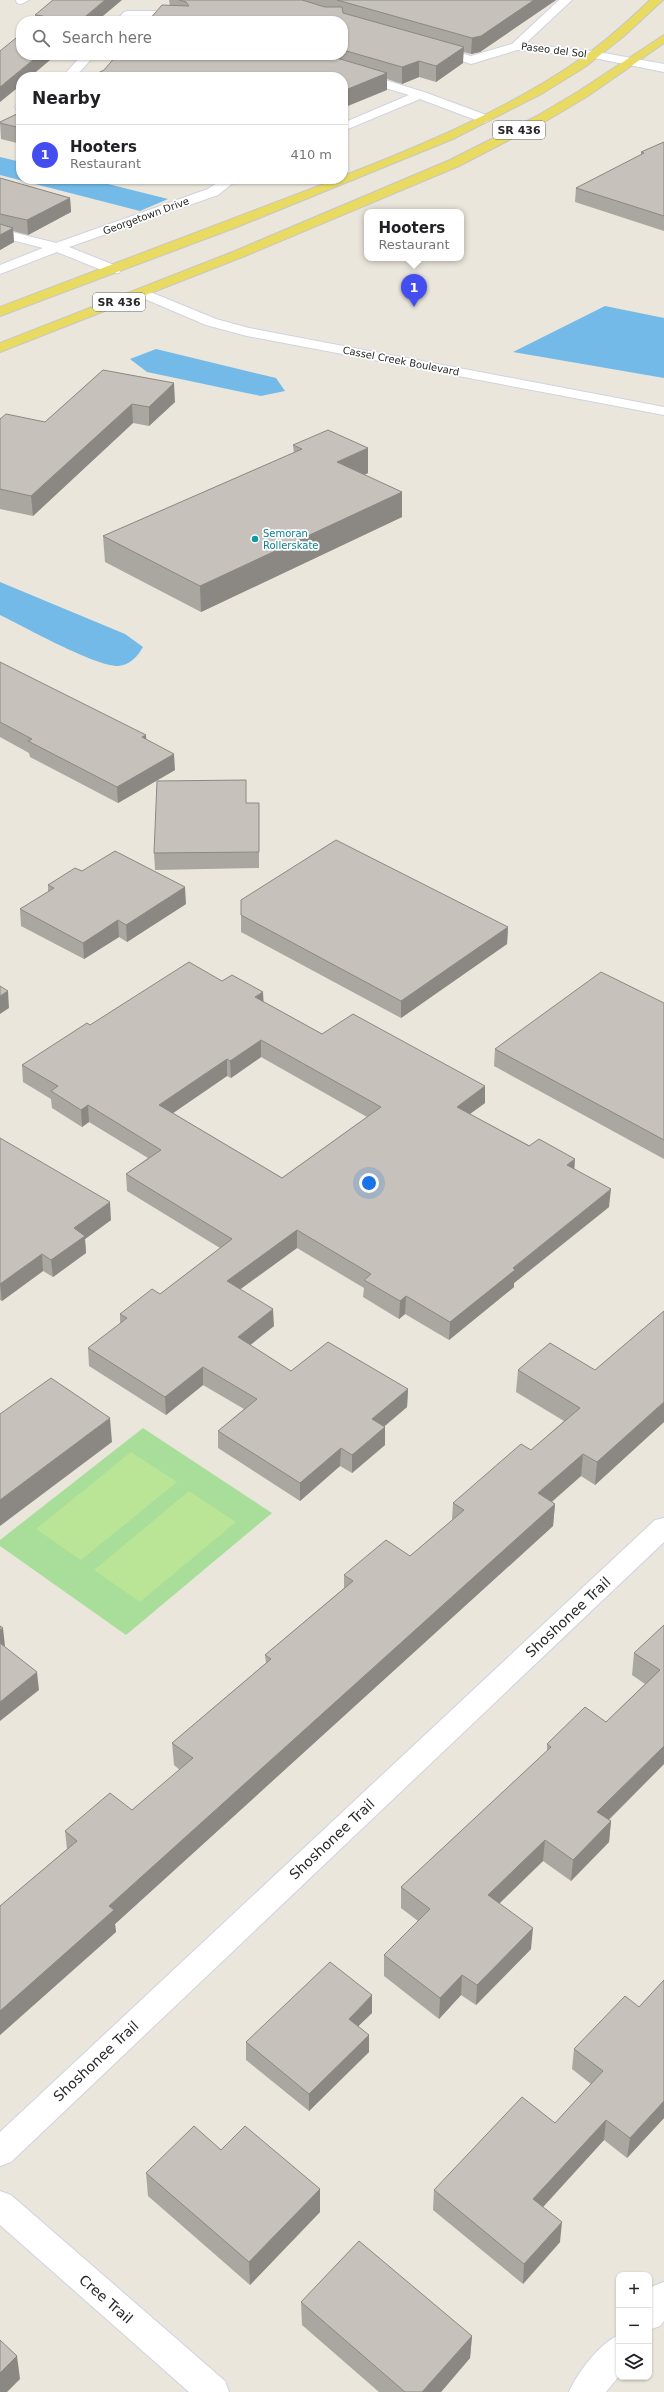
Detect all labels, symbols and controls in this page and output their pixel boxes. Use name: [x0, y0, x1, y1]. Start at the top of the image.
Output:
search box: [16, 16, 348, 60]
icon: search: [30, 27, 52, 49]
text: Search here: [62, 29, 152, 47]
street label: Paseo del Sol: [521, 41, 587, 59]
text: Nearby: [32, 88, 101, 108]
road number: SR 436: [493, 121, 545, 139]
text: Hooters: [70, 138, 137, 156]
text: 1: [40, 147, 50, 162]
text: 410 m: [290, 147, 332, 162]
text: Restaurant: [70, 156, 141, 171]
street label: Georgetown Drive: [101, 195, 191, 237]
popup: [364, 209, 464, 261]
text: Hooters: [378, 219, 445, 237]
text: Restaurant: [378, 237, 450, 252]
pin: 1: [401, 274, 427, 307]
road number: SR 436: [93, 293, 145, 311]
street label: Cassel Creek Boulevard: [342, 344, 460, 378]
place label: Semoran Rollerskate: [263, 528, 318, 551]
marker: Semoran Rollerskate: [250, 534, 260, 544]
your location: [359, 1173, 379, 1193]
street label: Shoshonee Trail: [522, 1574, 614, 1660]
street label: Shoshonee Trail: [286, 1796, 378, 1882]
street label: Shoshonee Trail: [50, 2018, 142, 2104]
street label: Cree Trail: [76, 2271, 136, 2327]
map controls: [616, 2272, 652, 2380]
button: +: [616, 2272, 652, 2308]
button: −: [616, 2308, 652, 2344]
button: layers: [616, 2344, 652, 2380]

